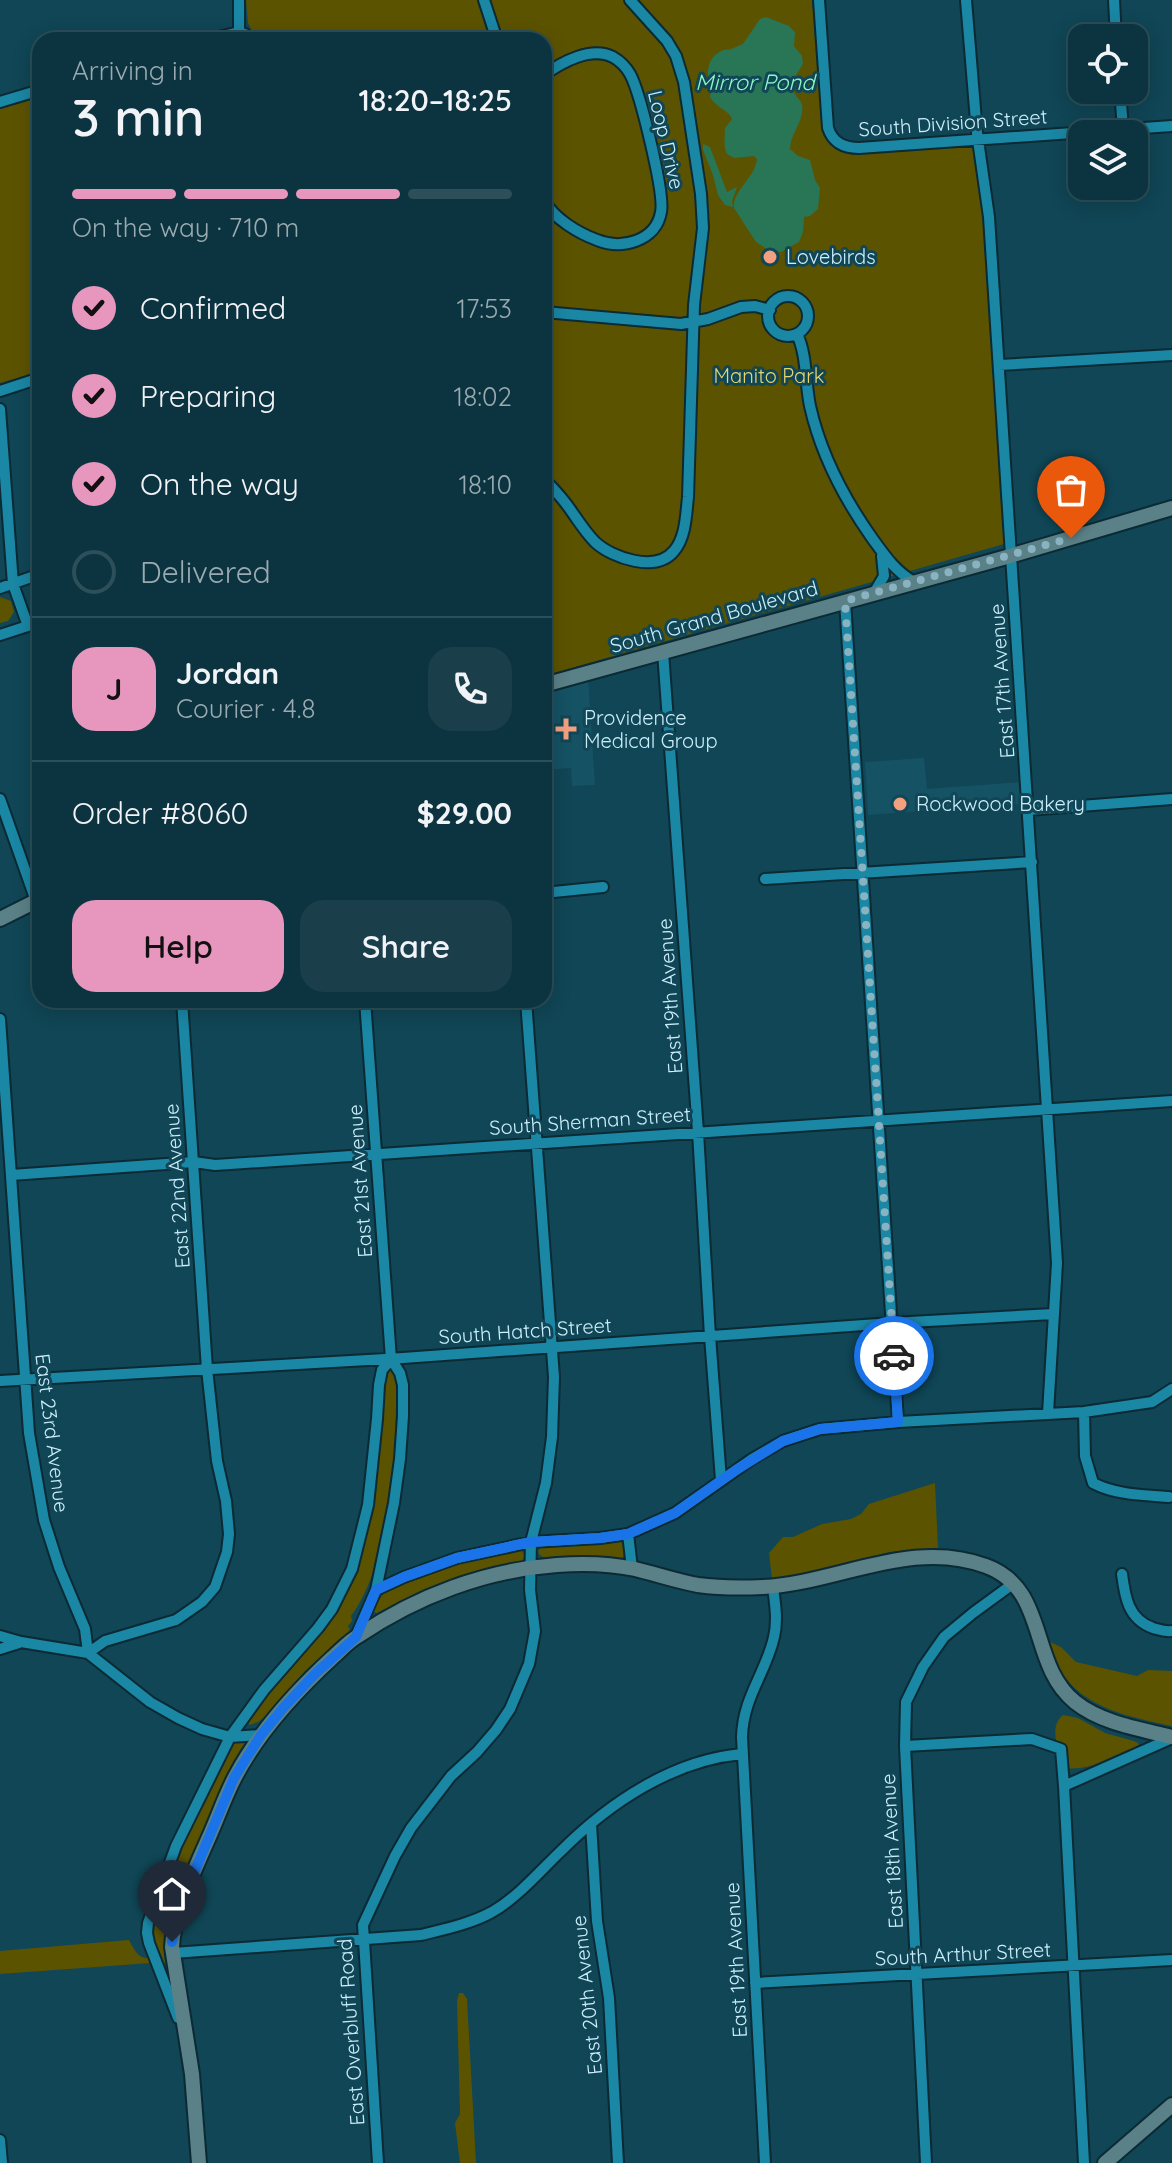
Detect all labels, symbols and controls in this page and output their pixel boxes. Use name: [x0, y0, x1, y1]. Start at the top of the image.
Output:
map controls: [1068, 24, 1148, 200]
button: locate: [1068, 24, 1148, 104]
text: Arriving in: [72, 54, 193, 87]
water label: Mirror Pond: [695, 68, 817, 96]
text: 18:20–18:25: [358, 81, 512, 119]
text: 3 min: [72, 84, 205, 149]
street label: Loop Drive: [643, 88, 690, 192]
street label: South Division Street: [858, 103, 1048, 142]
button: layers: [1068, 120, 1148, 200]
text: On the way · 710 m: [72, 211, 299, 244]
place label: Lovebirds: [786, 244, 876, 269]
marker: Lovebirds: [761, 248, 779, 266]
icon: check: [72, 286, 116, 330]
text: Confirmed: [140, 289, 286, 327]
text: 17:53: [456, 292, 512, 325]
park label: Manito Park: [713, 363, 825, 388]
icon: check: [72, 374, 116, 418]
text: Preparing: [140, 377, 276, 415]
text: 18:02: [454, 380, 512, 413]
pin: [1037, 456, 1105, 538]
icon: check: [72, 462, 116, 506]
text: On the way: [140, 465, 299, 503]
text: 18:10: [458, 468, 512, 501]
icon: bag: [1049, 468, 1093, 512]
text: Delivered: [140, 553, 271, 591]
street label: South Grand Boulevard: [607, 575, 821, 658]
street label: East 17th Avenue: [984, 603, 1019, 759]
button: phone: [428, 647, 512, 731]
text: Jordan: [176, 654, 279, 692]
text: J: [106, 670, 122, 708]
text: Courier · 4.8: [176, 692, 315, 725]
place label: Providence Medical Group: [584, 705, 718, 753]
marker: Providence Medical Group: [555, 718, 577, 740]
place label: Rockwood Bakery: [916, 791, 1085, 816]
text: Order #8060: [72, 794, 248, 832]
text: $29.00: [417, 794, 512, 832]
marker: Rockwood Bakery: [891, 795, 909, 813]
button: Help: [72, 900, 284, 992]
button: Share: [300, 900, 512, 992]
street label: East 19th Avenue: [652, 918, 687, 1075]
street label: South Sherman Street: [488, 1101, 692, 1140]
street label: East 22nd Avenue: [158, 1103, 195, 1269]
street label: East 21st Avenue: [342, 1104, 377, 1259]
street label: South Hatch Street: [438, 1312, 613, 1349]
courier: [854, 1316, 934, 1396]
icon: car: [872, 1334, 916, 1378]
street label: East 23rd Avenue: [30, 1352, 75, 1514]
street label: East 18th Avenue: [875, 1773, 908, 1929]
pin: [138, 1860, 206, 1942]
icon: home: [150, 1872, 194, 1916]
street label: East 19th Avenue: [719, 1882, 752, 2038]
street label: East 20th Avenue: [566, 1914, 607, 2076]
street label: South Arthur Street: [874, 1936, 1052, 1971]
street label: East Overbluff Road: [331, 1938, 370, 2126]

